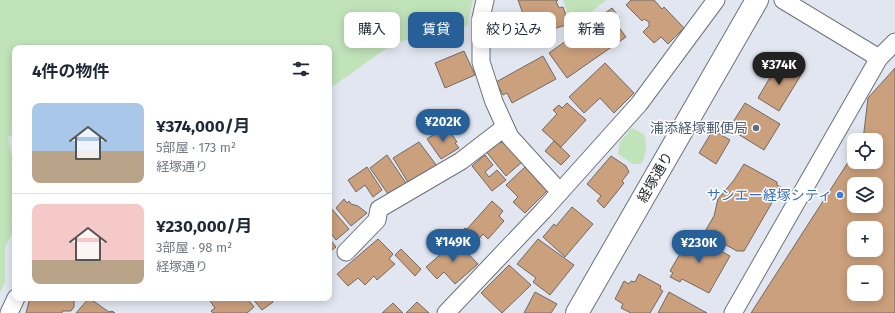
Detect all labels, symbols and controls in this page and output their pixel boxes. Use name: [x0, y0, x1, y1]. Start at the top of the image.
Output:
chip: 購入: [344, 12, 400, 48]
chip: 賃貸: [408, 12, 464, 48]
chip: 絞り込み: [472, 12, 556, 48]
chip: 新着: [564, 12, 620, 48]
pin: ¥374K: [751, 52, 807, 86]
text: ¥374K: [761, 57, 797, 72]
icon: filters: [290, 58, 312, 80]
text: 4件の物件: [32, 61, 110, 82]
pin: ¥202K: [415, 109, 471, 143]
text: ¥202K: [425, 114, 461, 129]
text: ¥374,000/月: [156, 116, 251, 137]
icon: home: [64, 119, 112, 167]
place label: 浦添経塚郵便局: [650, 120, 748, 137]
marker: 浦添経塚郵便局: [751, 123, 761, 133]
map controls: [847, 133, 883, 301]
button: locate: [847, 133, 883, 169]
text: 5部屋 · 173 m²: [156, 140, 236, 155]
street label: 経塚通り: [634, 149, 677, 206]
text: 経塚通り: [156, 159, 208, 174]
button: layers: [847, 177, 883, 213]
place label: サンエー経塚シティ: [707, 187, 832, 204]
marker: サンエー経塚シティ: [835, 190, 845, 200]
text: ¥230,000/月: [156, 216, 252, 237]
icon: home: [64, 220, 112, 268]
button: +: [847, 221, 883, 257]
pin: ¥149K: [425, 229, 481, 263]
pin: ¥230K: [671, 230, 727, 264]
text: ¥149K: [435, 234, 471, 249]
text: ¥230K: [681, 235, 717, 250]
text: 3部屋 · 98 m²: [156, 240, 232, 255]
text: 経塚通り: [156, 259, 208, 274]
button: −: [847, 265, 883, 301]

